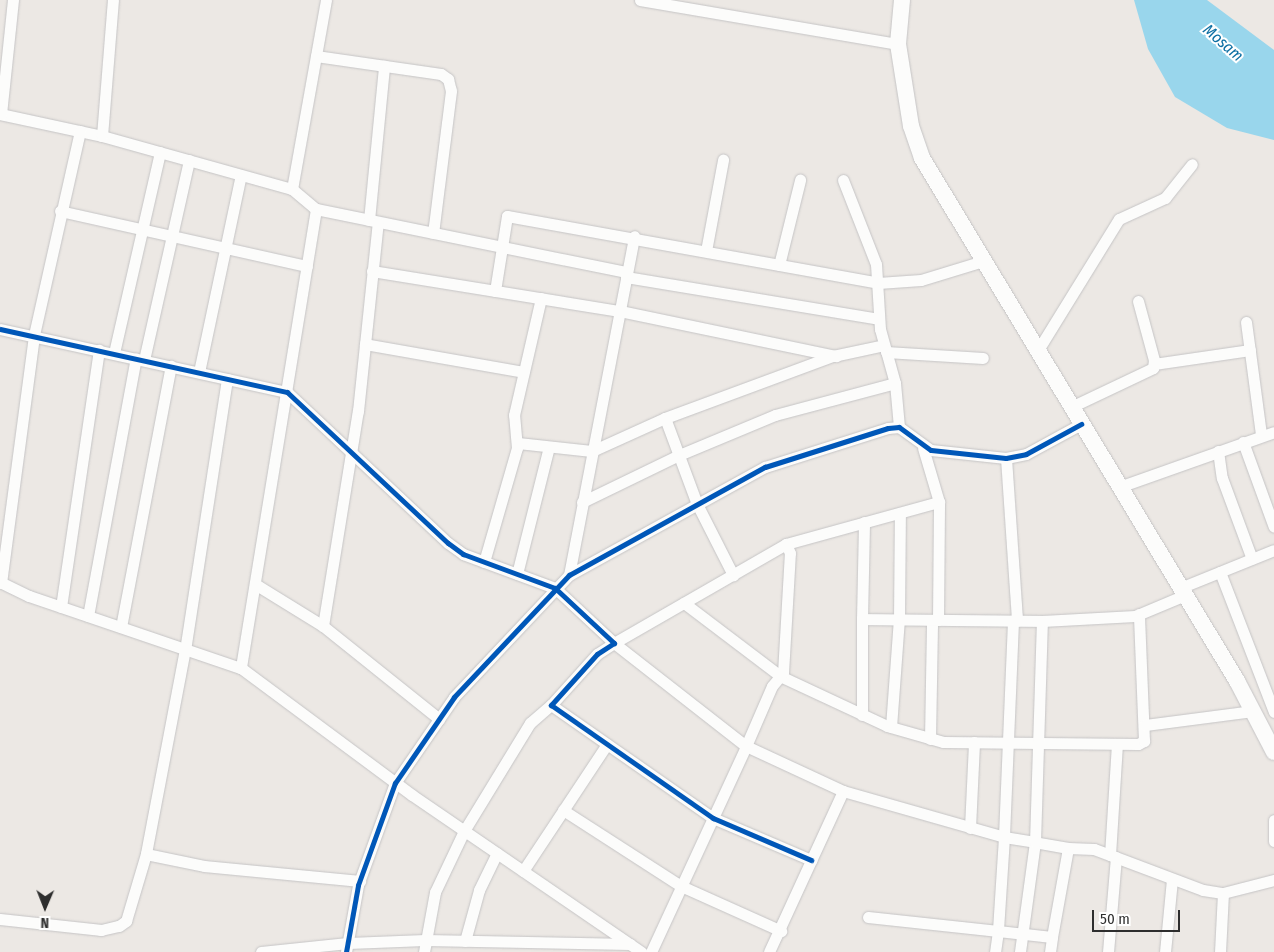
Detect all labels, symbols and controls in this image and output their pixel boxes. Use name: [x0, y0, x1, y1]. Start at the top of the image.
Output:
water label: Mosam: [1199, 20, 1247, 66]
north arrow: [20, 882, 70, 932]
scale bar: [1094, 900, 1182, 932]
text: 50 m: [1100, 910, 1130, 928]
text: N: [40, 914, 49, 931]

